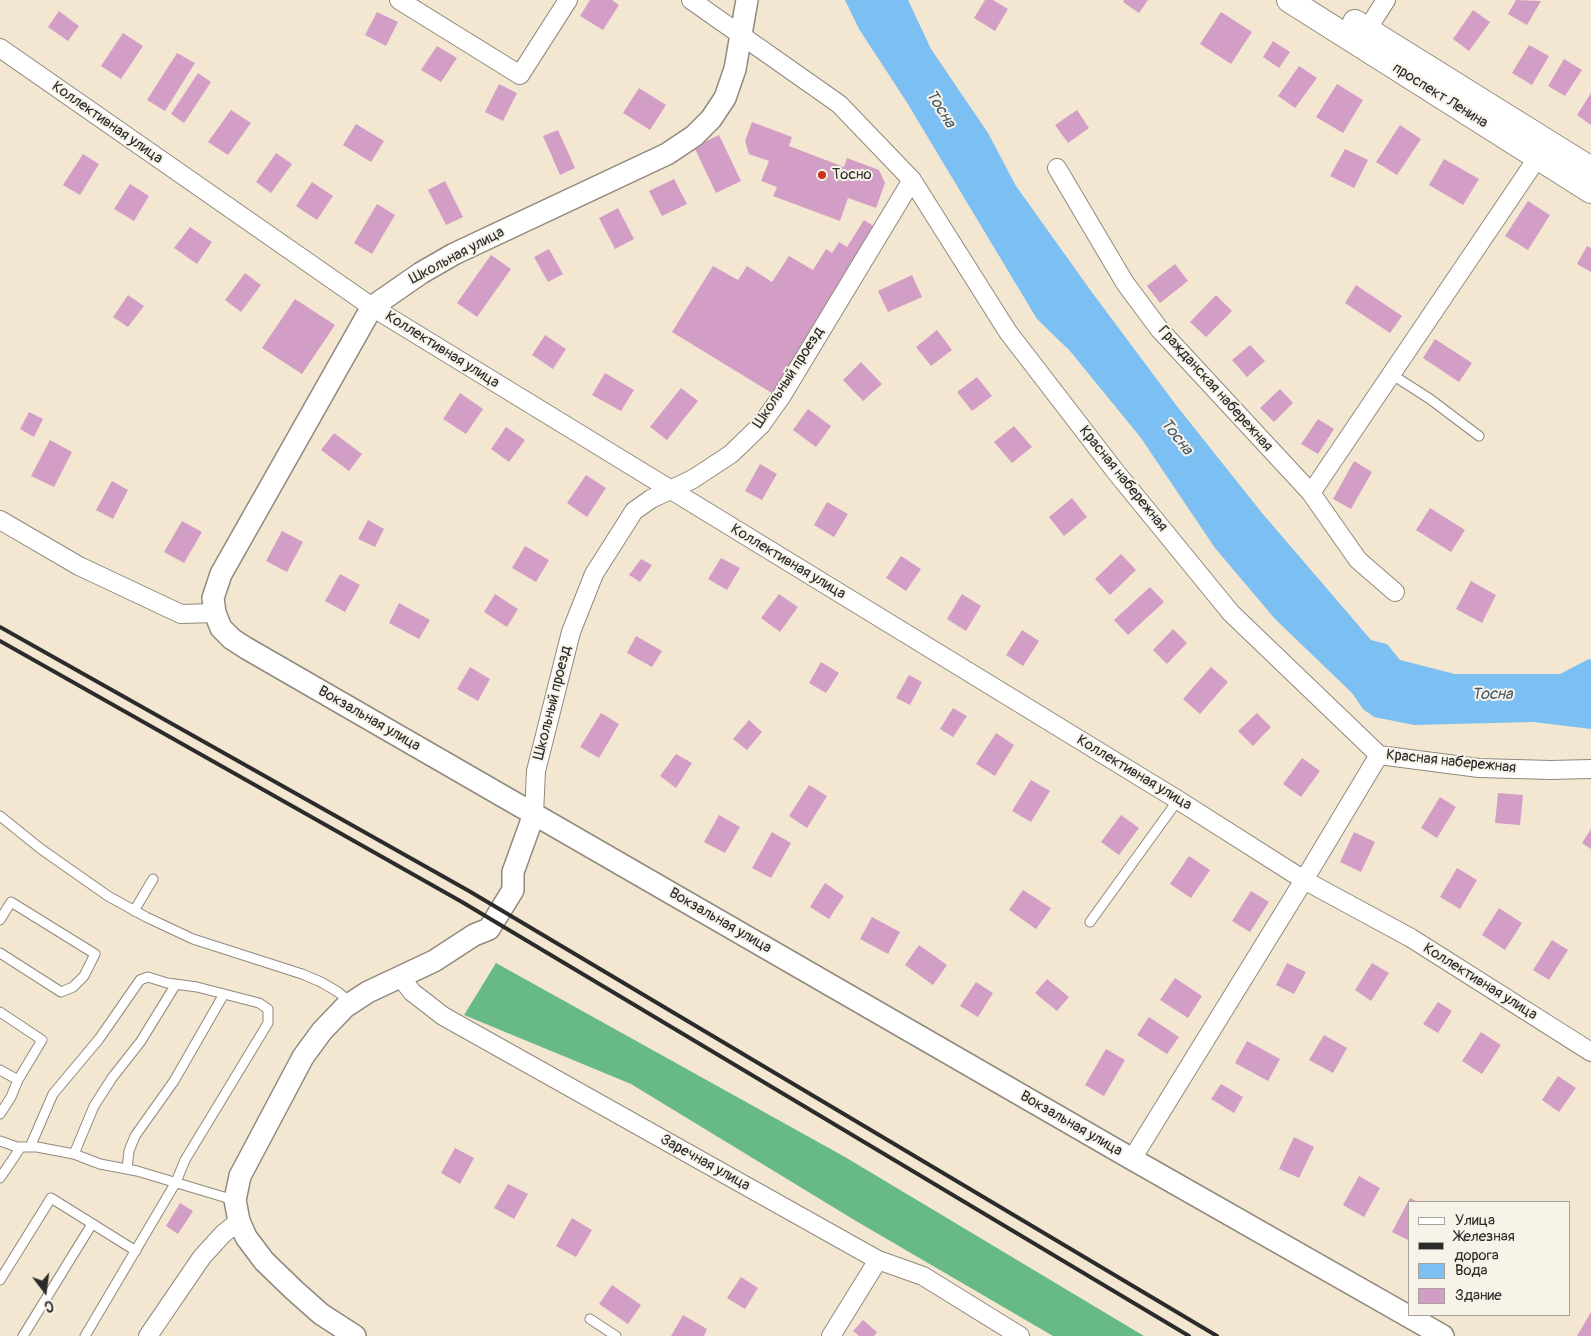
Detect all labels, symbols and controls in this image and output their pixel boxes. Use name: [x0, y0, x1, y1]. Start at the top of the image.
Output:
street label: проспект Ленина: [1389, 60, 1491, 132]
street label: Коллективная улица: [48, 78, 166, 168]
water label: Тосна: [921, 87, 959, 131]
place label: Тосно: [832, 166, 872, 184]
marker: Тосно: [816, 169, 828, 181]
street label: Школьная улица: [406, 223, 508, 289]
street label: Коллективная улица: [382, 308, 502, 392]
street label: Гражданская набережная: [1154, 323, 1276, 455]
street label: Школьный проезд: [750, 324, 828, 432]
water label: Тосна: [1156, 415, 1196, 459]
street label: Красная набережная: [1075, 423, 1171, 535]
street label: Коллективная улица: [727, 520, 849, 604]
street label: Школьный проезд: [530, 644, 576, 762]
street label: Вокзальная улица: [315, 682, 423, 756]
water label: Тосна: [1471, 685, 1513, 705]
street label: Коллективная улица: [1073, 731, 1195, 815]
street label: Красная набережная: [1385, 746, 1517, 778]
street label: Вокзальная улица: [666, 884, 774, 958]
street label: Коллективная улица: [1420, 940, 1540, 1024]
street label: Вокзальная улица: [1017, 1087, 1125, 1161]
street label: Заречная улица: [657, 1131, 753, 1195]
legend: [1408, 1201, 1571, 1316]
text: Улица: [1455, 1211, 1495, 1230]
text: Железная дорога: [1454, 1227, 1515, 1265]
text: Вода: [1455, 1261, 1488, 1280]
north arrow: [20, 1266, 70, 1316]
text: Здание: [1455, 1286, 1502, 1305]
text: С: [43, 1297, 55, 1315]

